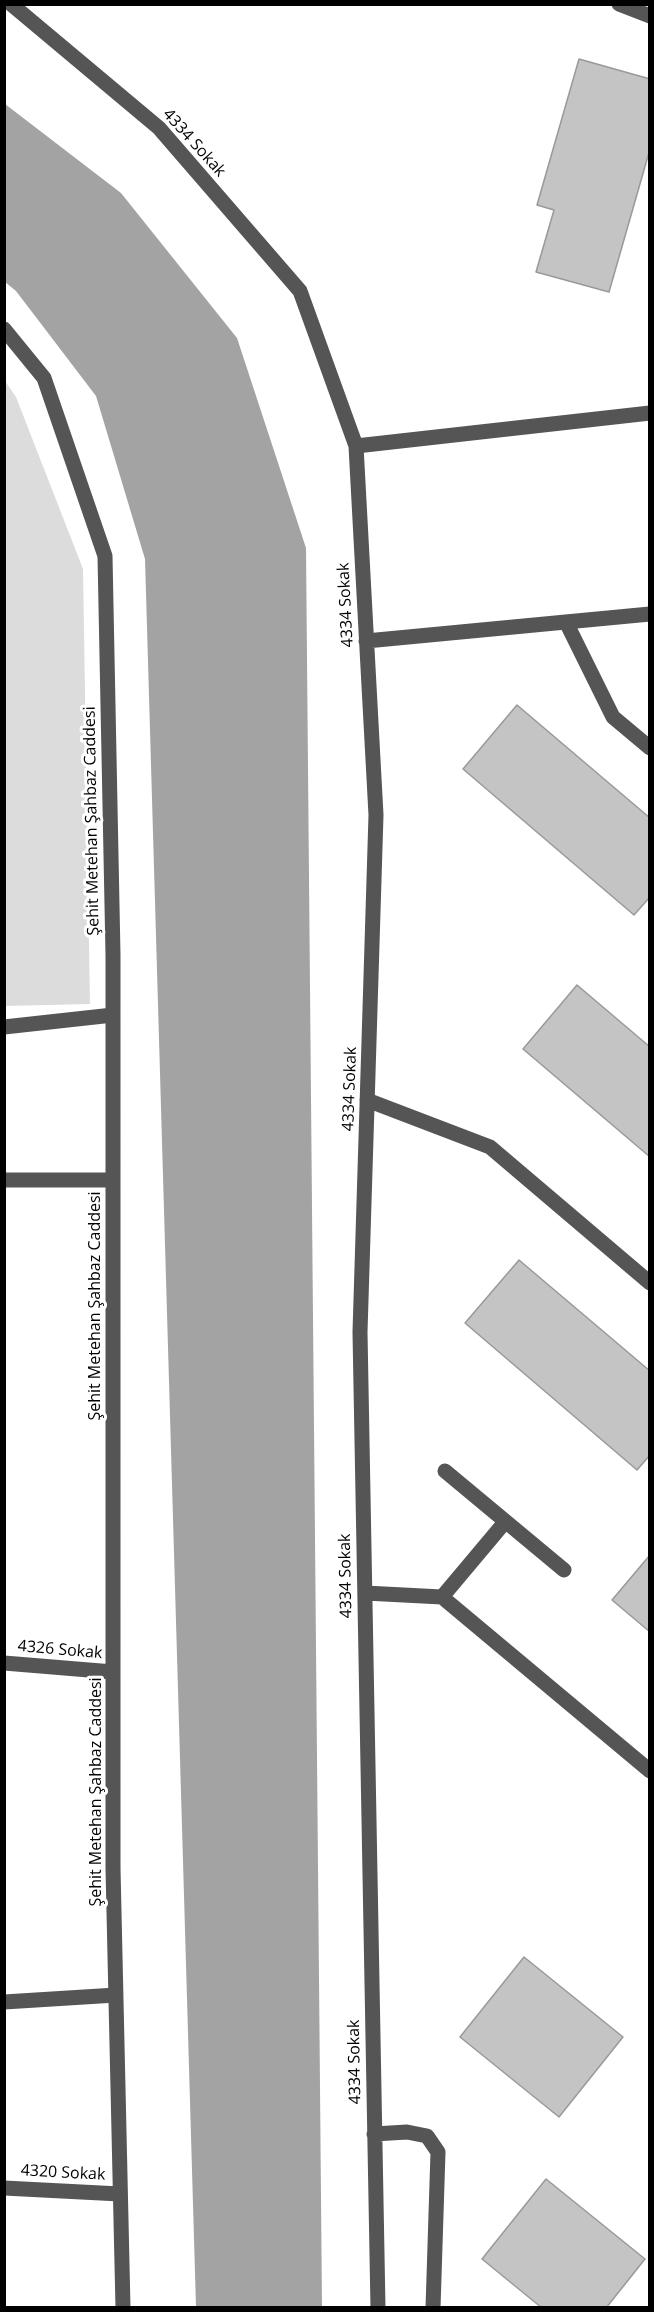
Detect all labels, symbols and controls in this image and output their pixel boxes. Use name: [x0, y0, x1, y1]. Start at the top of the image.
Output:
street label: 4334 Sokak: [158, 105, 230, 181]
street label: 4334 Sokak: [334, 562, 358, 648]
street label: Şehit Metehan Şahbaz Caddesi: [80, 706, 104, 936]
street label: 4334 Sokak: [339, 1046, 361, 1132]
street label: Şehit Metehan Şahbaz Caddesi: [85, 1191, 105, 1421]
street label: 4334 Sokak: [336, 1533, 356, 1619]
street label: 4326 Sokak: [17, 1637, 103, 1663]
street label: Şehit Metehan Şahbaz Caddesi: [86, 1677, 106, 1907]
street label: 4334 Sokak: [345, 2019, 365, 2105]
street label: 4320 Sokak: [20, 2161, 106, 2185]

